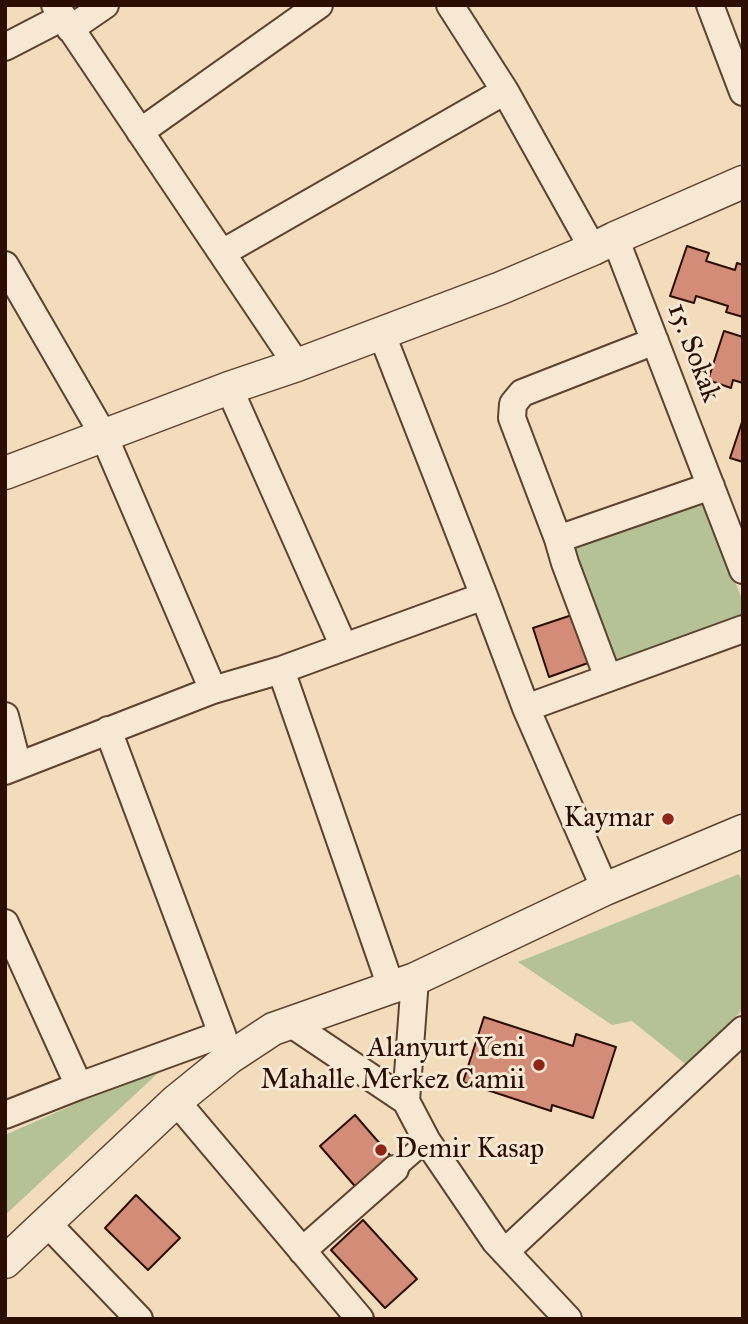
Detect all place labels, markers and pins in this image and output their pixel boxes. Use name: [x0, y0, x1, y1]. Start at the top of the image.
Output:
place label: Kaymar: [564, 802, 654, 836]
marker: Kaymar: [660, 811, 676, 827]
place label: Alanyurt Yeni Mahalle Merkez Camii: [260, 1032, 525, 1098]
marker: Alanyurt Yeni Mahalle Merkez Camii: [531, 1057, 547, 1073]
place label: Demir Kasap: [395, 1133, 544, 1167]
marker: Demir Kasap: [373, 1142, 389, 1158]

